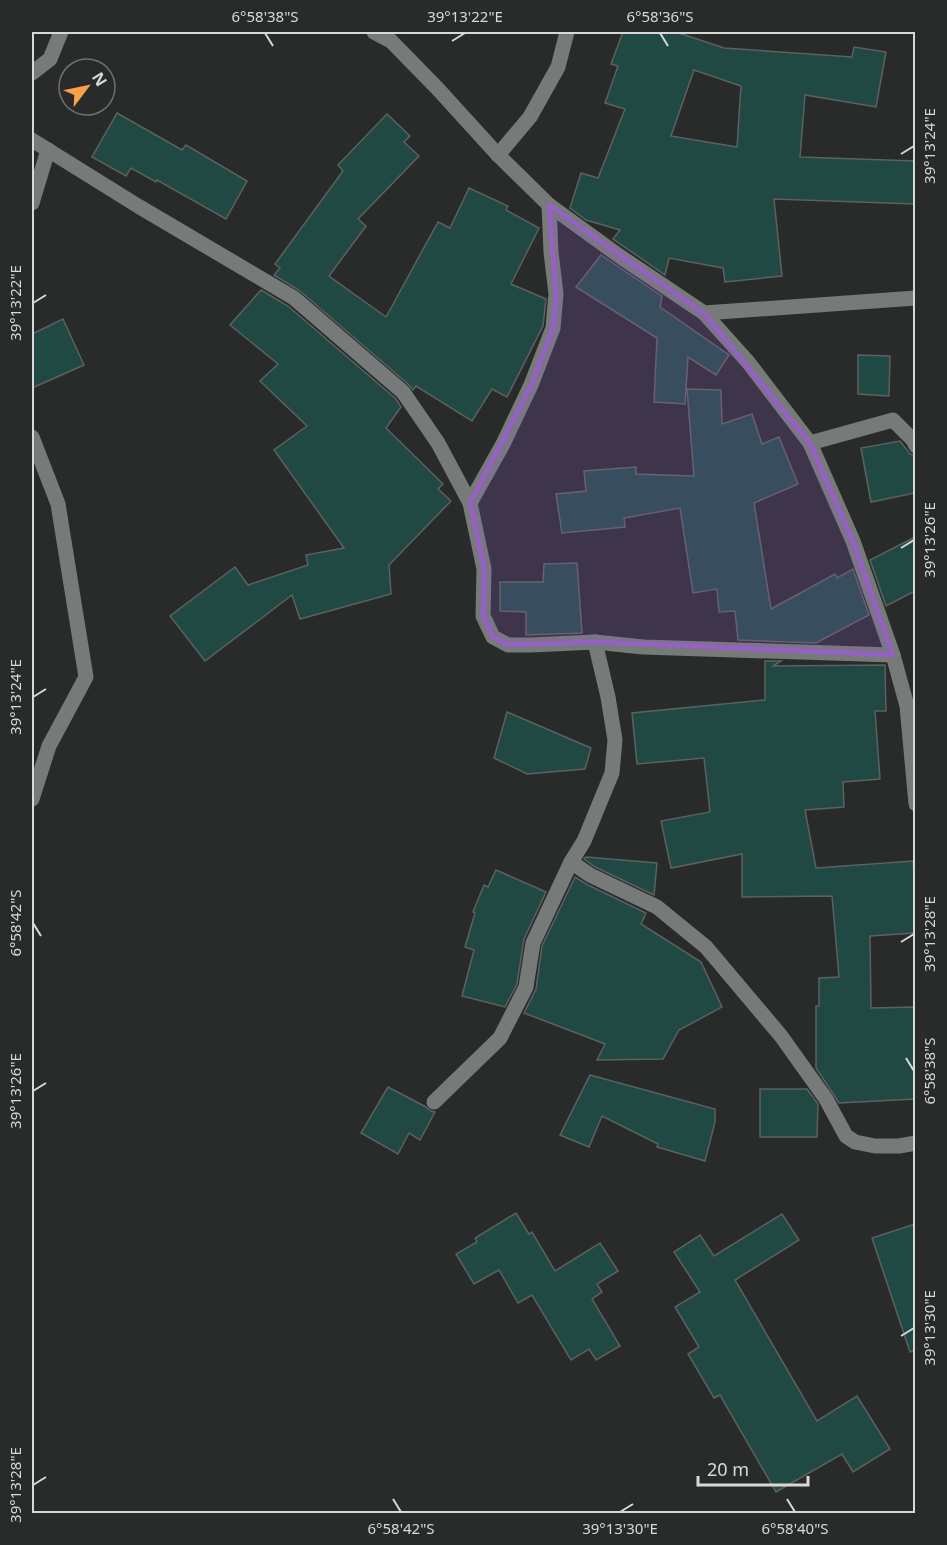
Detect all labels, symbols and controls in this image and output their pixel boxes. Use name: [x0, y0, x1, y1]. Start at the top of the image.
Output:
text: 6°58'38"S: [231, 6, 299, 26]
text: 39°13'22"E: [427, 6, 503, 26]
text: 6°58'36"S: [626, 6, 694, 26]
north arrow: [57, 57, 117, 117]
text: N: [87, 68, 112, 90]
text: 39°13'24"E: [919, 108, 939, 184]
text: 39°13'22"E: [5, 265, 25, 341]
text: 39°13'26"E: [919, 502, 939, 578]
text: 39°13'24"E: [5, 659, 25, 735]
text: 6°58'42"S: [5, 889, 25, 957]
text: 39°13'28"E: [919, 896, 939, 972]
text: 6°58'38"S: [919, 1037, 939, 1105]
text: 39°13'26"E: [5, 1053, 25, 1129]
text: 39°13'30"E: [919, 1290, 939, 1366]
text: 39°13'28"E: [5, 1447, 25, 1523]
scale bar: [698, 1449, 808, 1487]
text: 20 m: [707, 1457, 749, 1481]
text: 6°58'42"S: [367, 1518, 435, 1538]
text: 39°13'30"E: [582, 1518, 658, 1538]
text: 6°58'40"S: [761, 1518, 829, 1538]

